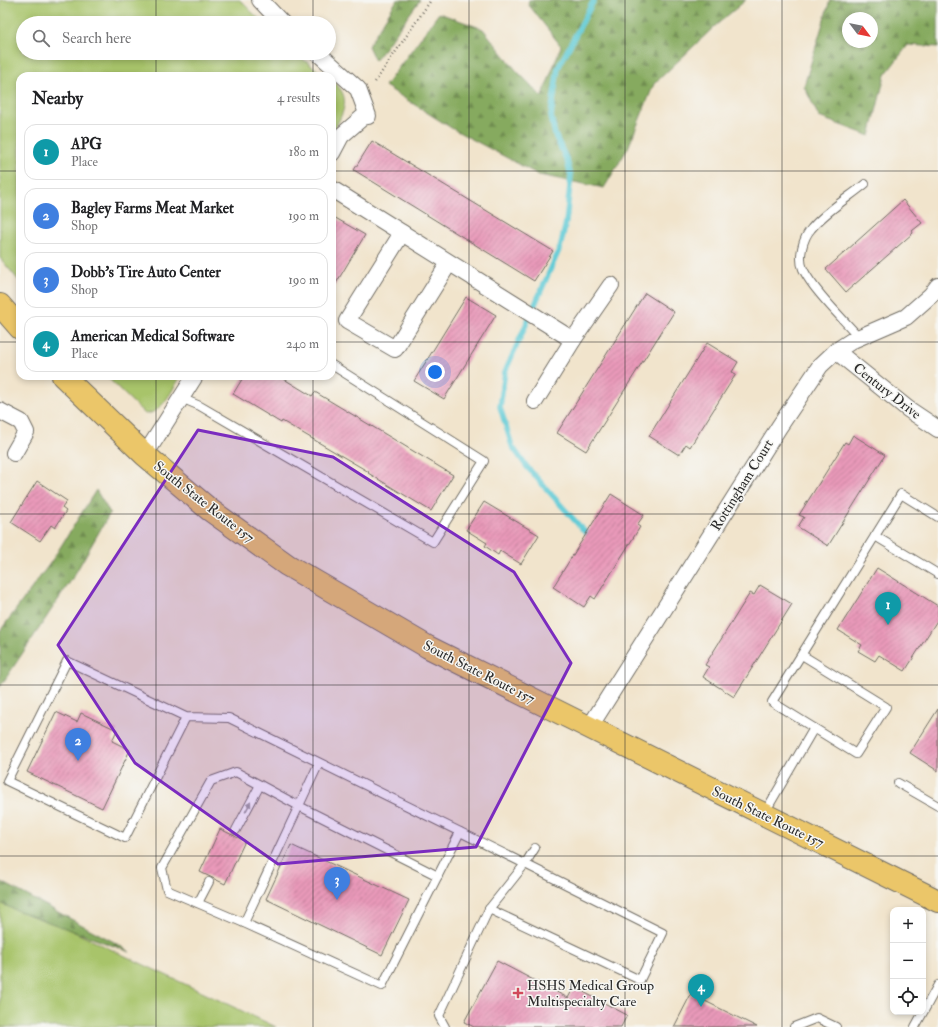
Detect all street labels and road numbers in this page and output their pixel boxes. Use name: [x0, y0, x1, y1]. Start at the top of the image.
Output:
street label: Century Drive: [849, 359, 924, 424]
street label: Rottingham Court: [707, 436, 777, 534]
street label: South State Route 157: [150, 458, 258, 547]
street label: South State Route 157: [420, 637, 538, 708]
street label: South State Route 157: [709, 782, 827, 852]

